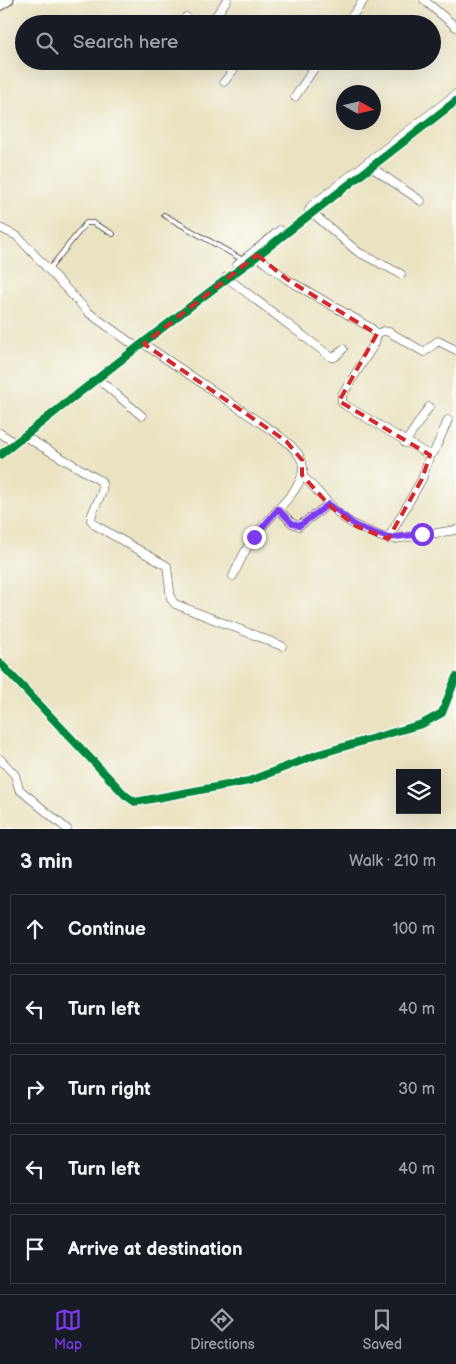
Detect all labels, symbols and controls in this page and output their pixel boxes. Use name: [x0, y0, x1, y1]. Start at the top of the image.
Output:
search box: [15, 15, 441, 70]
icon: search: [33, 29, 61, 57]
text: Search here: [73, 31, 178, 54]
north arrow: [336, 85, 381, 130]
route start: [411, 523, 434, 546]
route end: [243, 526, 266, 549]
map controls: [396, 769, 441, 814]
button: layers: [396, 769, 441, 814]
text: 3 min: [20, 849, 73, 874]
text: Walk · 210 m: [349, 852, 436, 871]
icon: ahead: [21, 915, 49, 943]
text: Continue: [68, 918, 146, 941]
text: 100 m: [392, 920, 435, 939]
icon: left: [21, 995, 49, 1023]
text: Turn left: [68, 998, 140, 1021]
text: 40 m: [398, 1000, 435, 1019]
icon: right: [21, 1075, 49, 1103]
text: Turn right: [68, 1078, 151, 1101]
text: 30 m: [398, 1080, 435, 1099]
icon: left: [21, 1155, 49, 1183]
text: Turn left: [68, 1158, 140, 1181]
text: 40 m: [398, 1160, 435, 1179]
icon: arrive: [21, 1235, 49, 1263]
text: Arrive at destination: [68, 1238, 243, 1261]
tab: Map: [54, 1306, 82, 1353]
tab: Directions: [190, 1306, 255, 1353]
tab: Saved: [363, 1306, 402, 1353]

